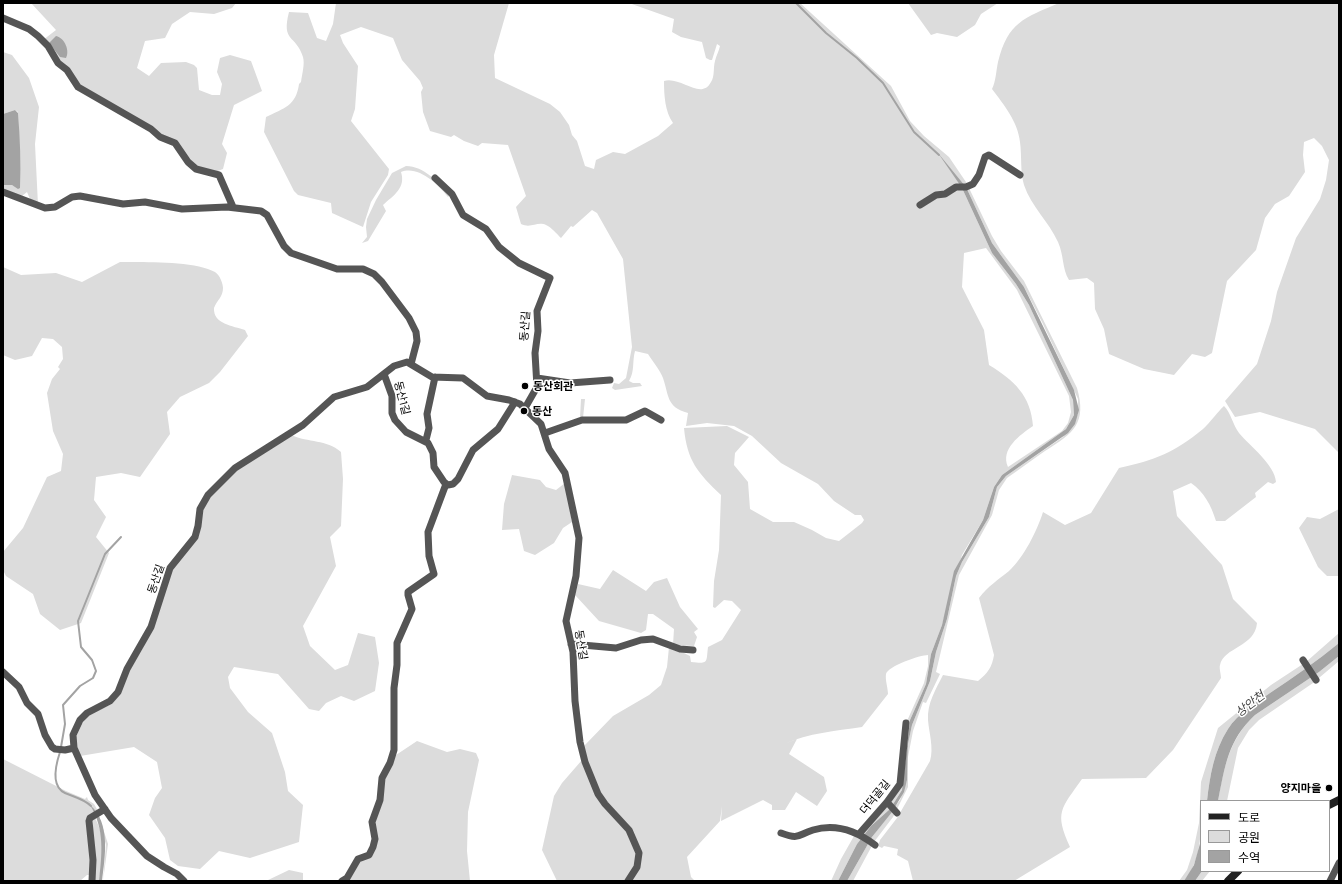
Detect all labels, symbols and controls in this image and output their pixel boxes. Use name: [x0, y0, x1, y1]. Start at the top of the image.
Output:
street label: 동산길: [517, 310, 533, 342]
place label: 동산회관: [533, 379, 573, 393]
street label: 동산1길: [391, 380, 413, 416]
marker: 동산회관: [520, 381, 530, 391]
place label: 동산: [532, 404, 552, 418]
marker: 동산: [519, 406, 529, 416]
street label: 동산길: [145, 562, 167, 596]
street label: 동산길: [572, 629, 590, 661]
water label: 상안천: [1232, 688, 1268, 720]
street label: 더덕골길: [857, 777, 893, 817]
place label: 양지마을: [1281, 781, 1321, 795]
marker: 양지마을: [1324, 783, 1334, 793]
legend: [1200, 800, 1330, 872]
text: 도로: [1238, 810, 1260, 824]
text: 공원: [1238, 830, 1260, 844]
text: 수역: [1238, 850, 1260, 864]

